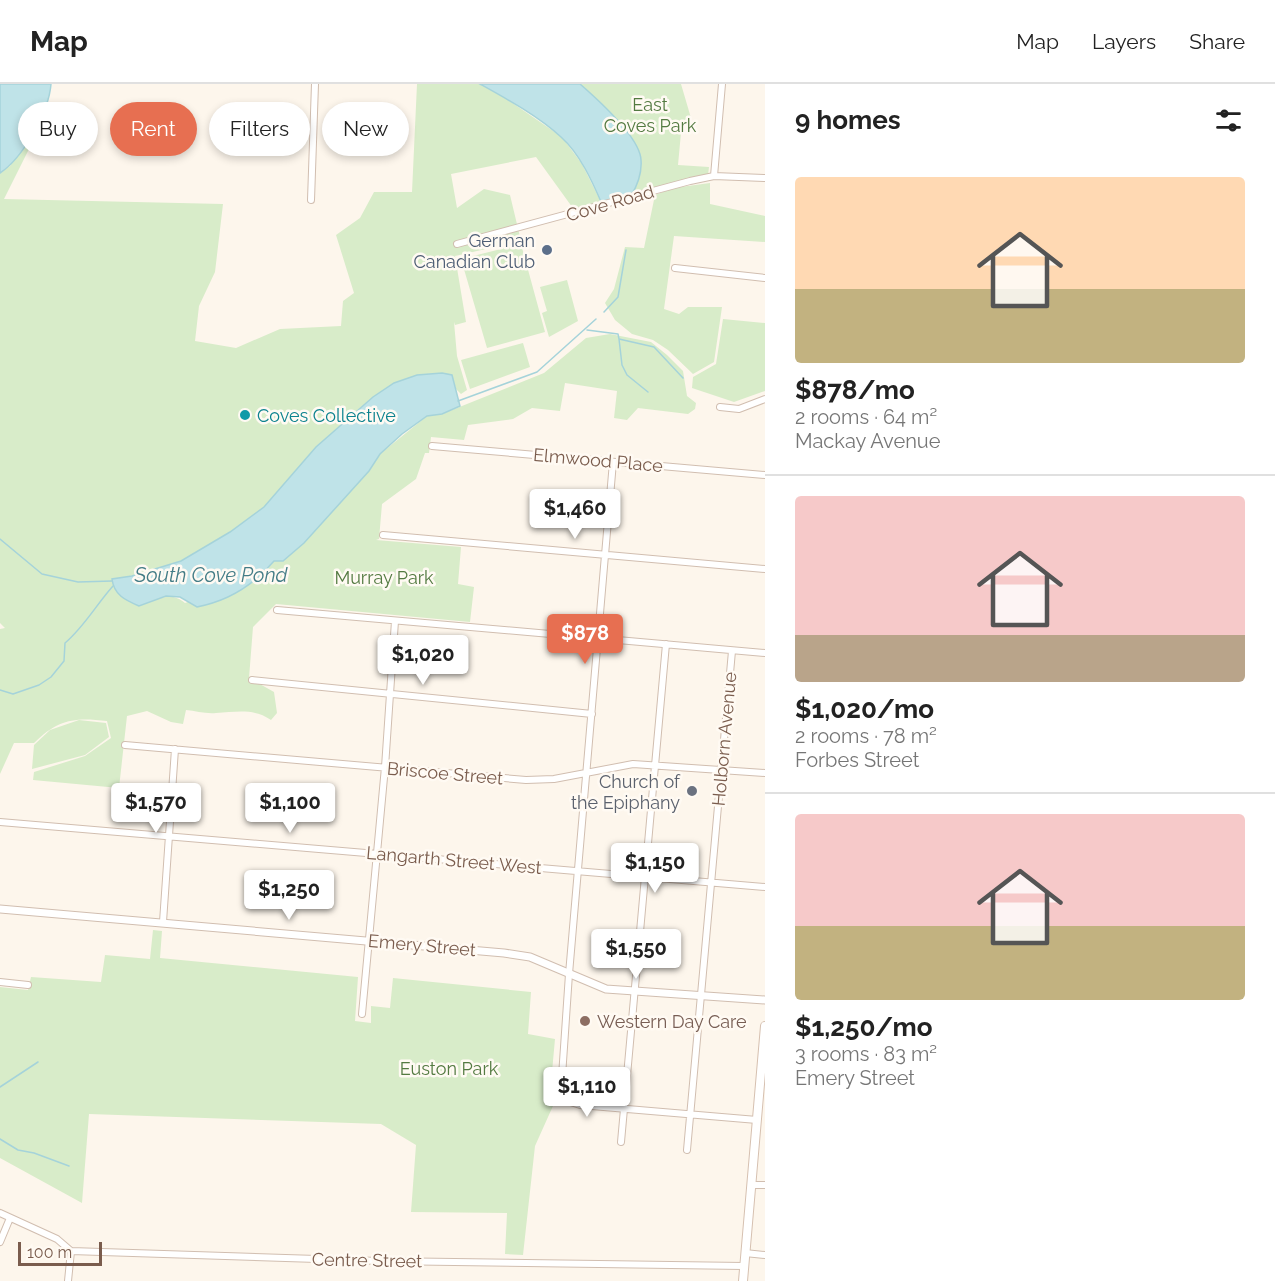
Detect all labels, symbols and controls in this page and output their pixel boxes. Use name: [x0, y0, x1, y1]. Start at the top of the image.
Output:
text: Map: [30, 25, 88, 58]
text: Map: [1016, 29, 1059, 54]
text: Layers: [1092, 29, 1156, 54]
text: Share: [1189, 29, 1245, 54]
park label: East Coves Park: [604, 94, 697, 136]
chip: Buy: [18, 102, 98, 156]
chip: Rent: [110, 102, 197, 156]
chip: Filters: [209, 102, 310, 156]
chip: New: [322, 102, 409, 156]
icon: filters: [1212, 104, 1245, 137]
text: 9 homes: [795, 105, 901, 135]
street label: Cove Road: [564, 180, 656, 226]
icon: home: [966, 216, 1074, 324]
place label: German Canadian Club: [413, 230, 535, 272]
marker: German Canadian Club: [540, 243, 554, 257]
text: $878/mo: [795, 375, 915, 405]
place label: Coves Collective: [257, 405, 396, 426]
text: 2 rooms · 64 m²: [795, 405, 937, 429]
marker: Coves Collective: [238, 408, 252, 422]
text: Mackay Avenue: [795, 429, 940, 453]
street label: Elmwood Place: [532, 444, 664, 476]
pin: $1,460: [526, 489, 624, 540]
text: $1,460: [543, 496, 607, 520]
icon: home: [966, 535, 1074, 643]
water label: South Cove Pond: [133, 563, 289, 587]
park label: Murray Park: [334, 567, 434, 588]
pin: $878: [549, 614, 621, 665]
text: $878: [561, 621, 609, 645]
pin: $1,020: [374, 635, 472, 686]
text: $1,020: [391, 642, 455, 666]
street label: Holborn Avenue: [708, 671, 740, 807]
text: $1,020/mo: [795, 694, 934, 724]
text: 2 rooms · 78 m²: [795, 724, 937, 748]
text: Forbes Street: [795, 748, 919, 772]
street label: Briscoe Street: [386, 757, 504, 789]
place label: Church of the Epiphany: [571, 771, 681, 813]
pin: $1,570: [107, 783, 205, 834]
pin: $1,100: [241, 783, 339, 834]
marker: Church of the Epiphany: [685, 784, 699, 798]
text: $1,570: [125, 790, 187, 814]
text: $1,100: [259, 790, 321, 814]
street label: Langarth Street West: [365, 842, 543, 878]
pin: $1,150: [606, 843, 704, 894]
text: $1,150: [625, 850, 685, 874]
icon: home: [966, 853, 1074, 961]
pin: $1,250: [240, 870, 338, 921]
text: $1,250: [258, 877, 320, 901]
pin: $1,550: [587, 929, 685, 980]
street label: Emery Street: [367, 930, 477, 960]
text: $1,550: [605, 936, 667, 960]
place label: Western Day Care: [597, 1011, 747, 1032]
text: $1,250/mo: [795, 1012, 932, 1042]
marker: Western Day Care: [578, 1014, 592, 1028]
text: 3 rooms · 83 m²: [795, 1042, 937, 1066]
park label: Euston Park: [400, 1058, 499, 1079]
text: Emery Street: [795, 1066, 915, 1090]
pin: $1,110: [538, 1067, 636, 1118]
text: $1,110: [557, 1074, 617, 1098]
scale bar: [18, 1239, 102, 1266]
text: 100 m: [27, 1243, 72, 1262]
street label: Centre Street: [312, 1249, 422, 1271]

